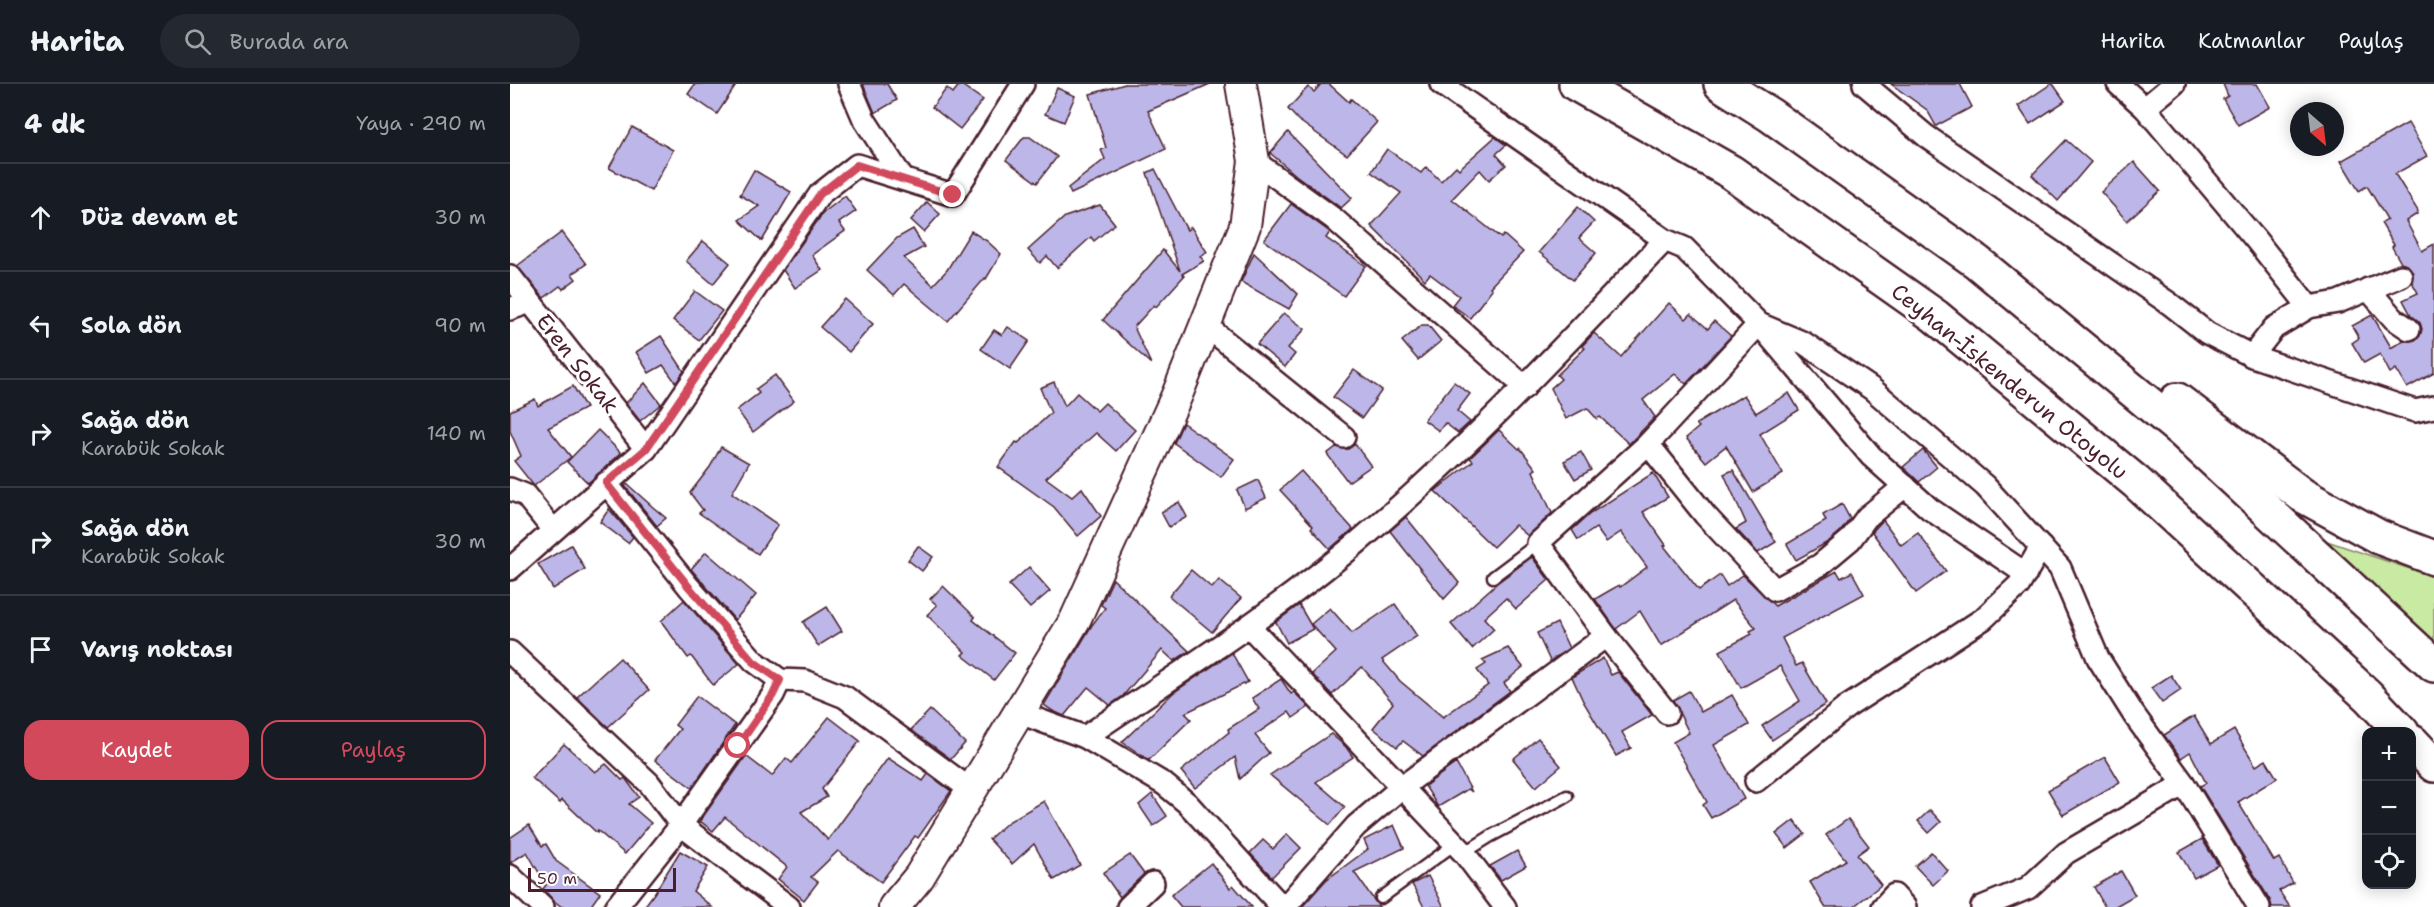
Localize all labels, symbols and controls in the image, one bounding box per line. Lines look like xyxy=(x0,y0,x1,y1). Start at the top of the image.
search box xyxy=(160,14,580,68)
text: Harita xyxy=(30,22,124,60)
icon: search xyxy=(181,25,214,58)
text: Burada ara xyxy=(229,27,348,56)
text: Harita xyxy=(2100,27,2165,55)
text: Katmanlar xyxy=(2198,27,2305,55)
text: Paylaş xyxy=(2338,27,2404,55)
north arrow xyxy=(2290,102,2344,156)
text: 4 dk xyxy=(24,106,86,141)
text: Yaya · 290 m xyxy=(356,110,486,136)
route end xyxy=(939,181,965,207)
icon: ahead xyxy=(24,201,57,234)
text: Düz devam et xyxy=(81,203,238,232)
text: 30 m xyxy=(434,204,486,230)
street label: Ceyhan-İskenderun Otoyolu xyxy=(1885,277,2134,486)
street label: Eren Sokak xyxy=(530,308,626,419)
icon: left xyxy=(24,309,57,342)
text: Sola dön xyxy=(81,311,182,340)
text: 90 m xyxy=(434,312,486,338)
text: Sağa dön xyxy=(81,406,189,435)
icon: right xyxy=(24,417,57,450)
text: 140 m xyxy=(427,420,486,446)
text: Karabük Sokak xyxy=(81,435,225,461)
text: Sağa dön xyxy=(81,514,189,543)
icon: right xyxy=(24,525,57,558)
text: 30 m xyxy=(434,528,486,554)
text: Karabük Sokak xyxy=(81,543,225,569)
icon: arrive xyxy=(24,633,57,666)
text: Varış noktası xyxy=(81,635,233,664)
button: Kaydet xyxy=(24,720,249,780)
button: Paylaş xyxy=(261,720,486,780)
map controls xyxy=(2362,727,2416,889)
button: + xyxy=(2362,727,2416,781)
route start xyxy=(724,732,750,758)
button: − xyxy=(2362,781,2416,835)
button: locate xyxy=(2362,835,2416,889)
scale bar xyxy=(528,865,676,892)
text: 50 m xyxy=(537,868,577,889)

